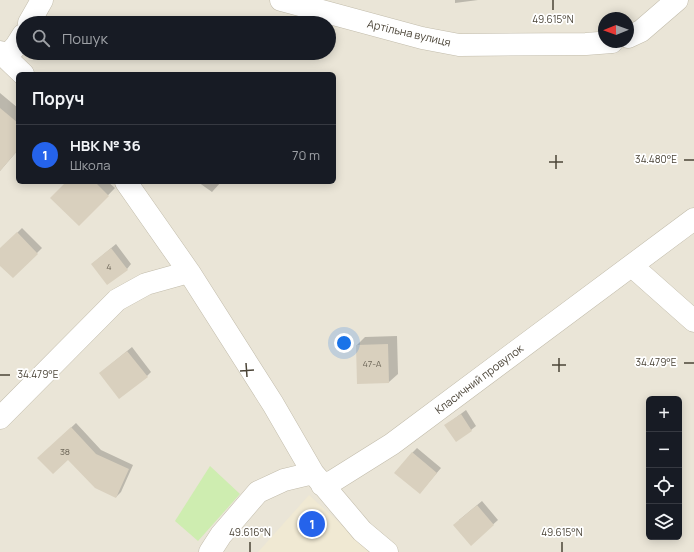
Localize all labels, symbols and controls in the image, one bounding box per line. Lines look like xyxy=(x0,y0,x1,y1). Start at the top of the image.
text: 49.615°N xyxy=(532,12,574,26)
north arrow xyxy=(598,12,634,48)
search box xyxy=(16,16,336,60)
street label: Артільна вулиця xyxy=(366,16,452,49)
icon: search xyxy=(30,27,52,49)
text: Пошук xyxy=(62,28,108,49)
text: Поруч xyxy=(32,87,84,110)
text: НВК № 36 xyxy=(70,135,141,156)
text: 1 xyxy=(42,146,48,164)
text: 70 m xyxy=(292,146,320,164)
text: 34.480°E xyxy=(635,152,677,166)
text: Школа xyxy=(70,156,111,174)
house number: 4 xyxy=(106,260,112,273)
your location xyxy=(334,333,354,353)
street label: Класичний провулок xyxy=(431,340,526,417)
text: 34.479°E xyxy=(635,355,677,369)
house number: 47-А xyxy=(362,357,382,370)
text: 34.479°E xyxy=(17,367,59,381)
map controls xyxy=(646,396,682,540)
button: + xyxy=(646,396,682,432)
button: − xyxy=(646,432,682,468)
house number: 38 xyxy=(60,445,70,458)
button: locate xyxy=(646,468,682,504)
button: layers xyxy=(646,504,682,540)
pin: 1 xyxy=(299,509,325,539)
text: 49.616°N xyxy=(229,525,271,539)
text: 49.615°N xyxy=(541,525,583,539)

